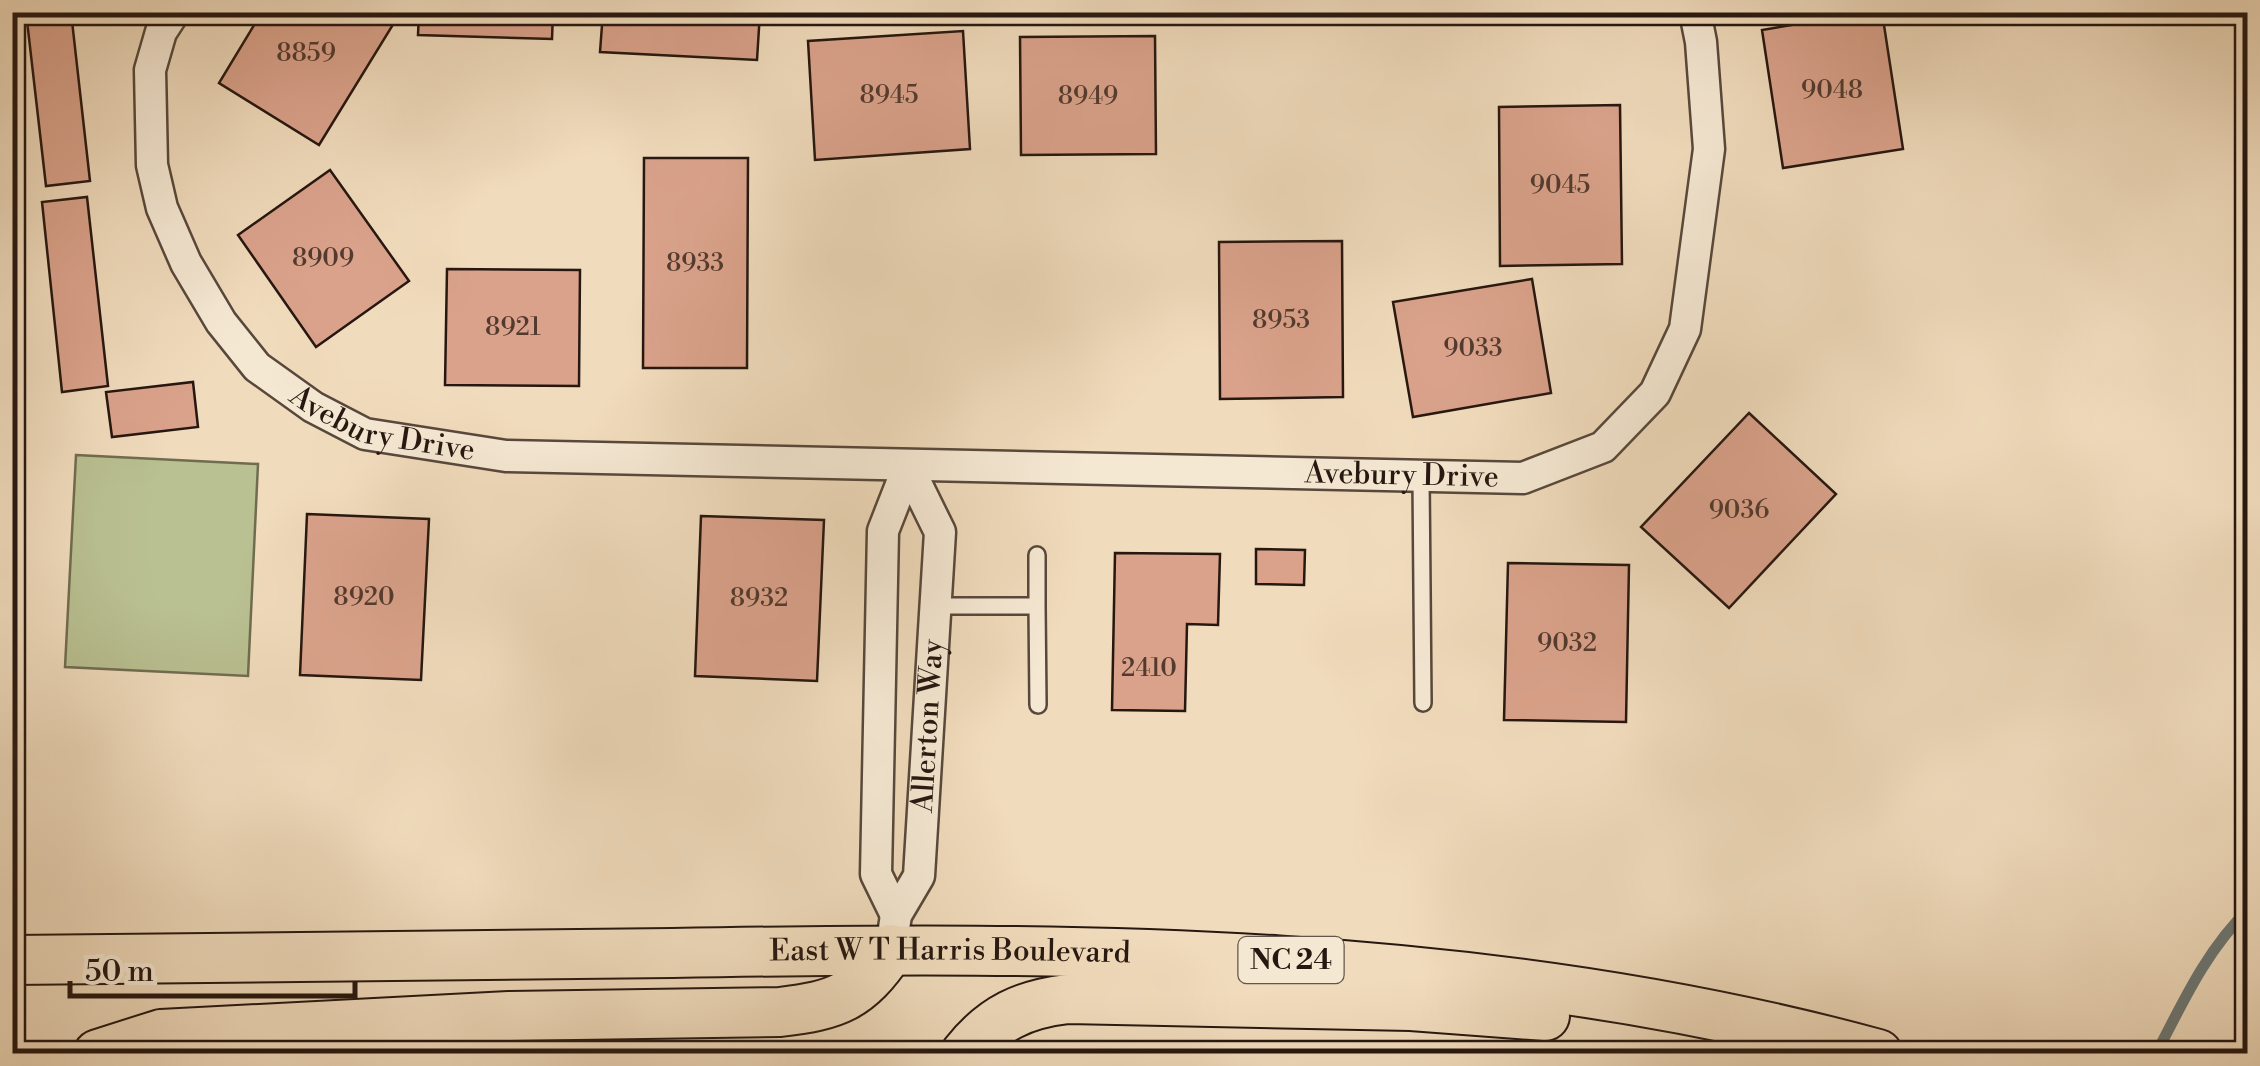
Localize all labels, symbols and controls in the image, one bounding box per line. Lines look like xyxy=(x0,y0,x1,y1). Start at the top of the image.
house number: 8859 xyxy=(276,38,336,69)
house number: 9048 xyxy=(1801,75,1863,106)
house number: 8945 xyxy=(859,80,919,111)
house number: 8949 xyxy=(1058,81,1118,112)
house number: 9045 xyxy=(1530,170,1590,201)
house number: 8909 xyxy=(292,243,354,274)
house number: 8933 xyxy=(666,248,724,279)
house number: 8953 xyxy=(1252,305,1310,336)
house number: 8921 xyxy=(485,312,541,343)
house number: 9033 xyxy=(1443,333,1503,364)
street label: Avebury Drive xyxy=(281,377,477,470)
street label: Avebury Drive xyxy=(1303,454,1499,496)
house number: 9036 xyxy=(1709,495,1769,526)
house number: 8920 xyxy=(333,582,395,613)
house number: 8932 xyxy=(730,583,788,614)
house number: 9032 xyxy=(1537,628,1597,659)
street label: Allerton Way xyxy=(904,638,952,815)
house number: 2410 xyxy=(1121,653,1177,684)
street label: East W T Harris Boulevard xyxy=(769,931,1131,972)
scale bar xyxy=(70,936,355,998)
road number: NC 24 xyxy=(1238,937,1344,983)
text: 50 m xyxy=(85,953,154,991)

